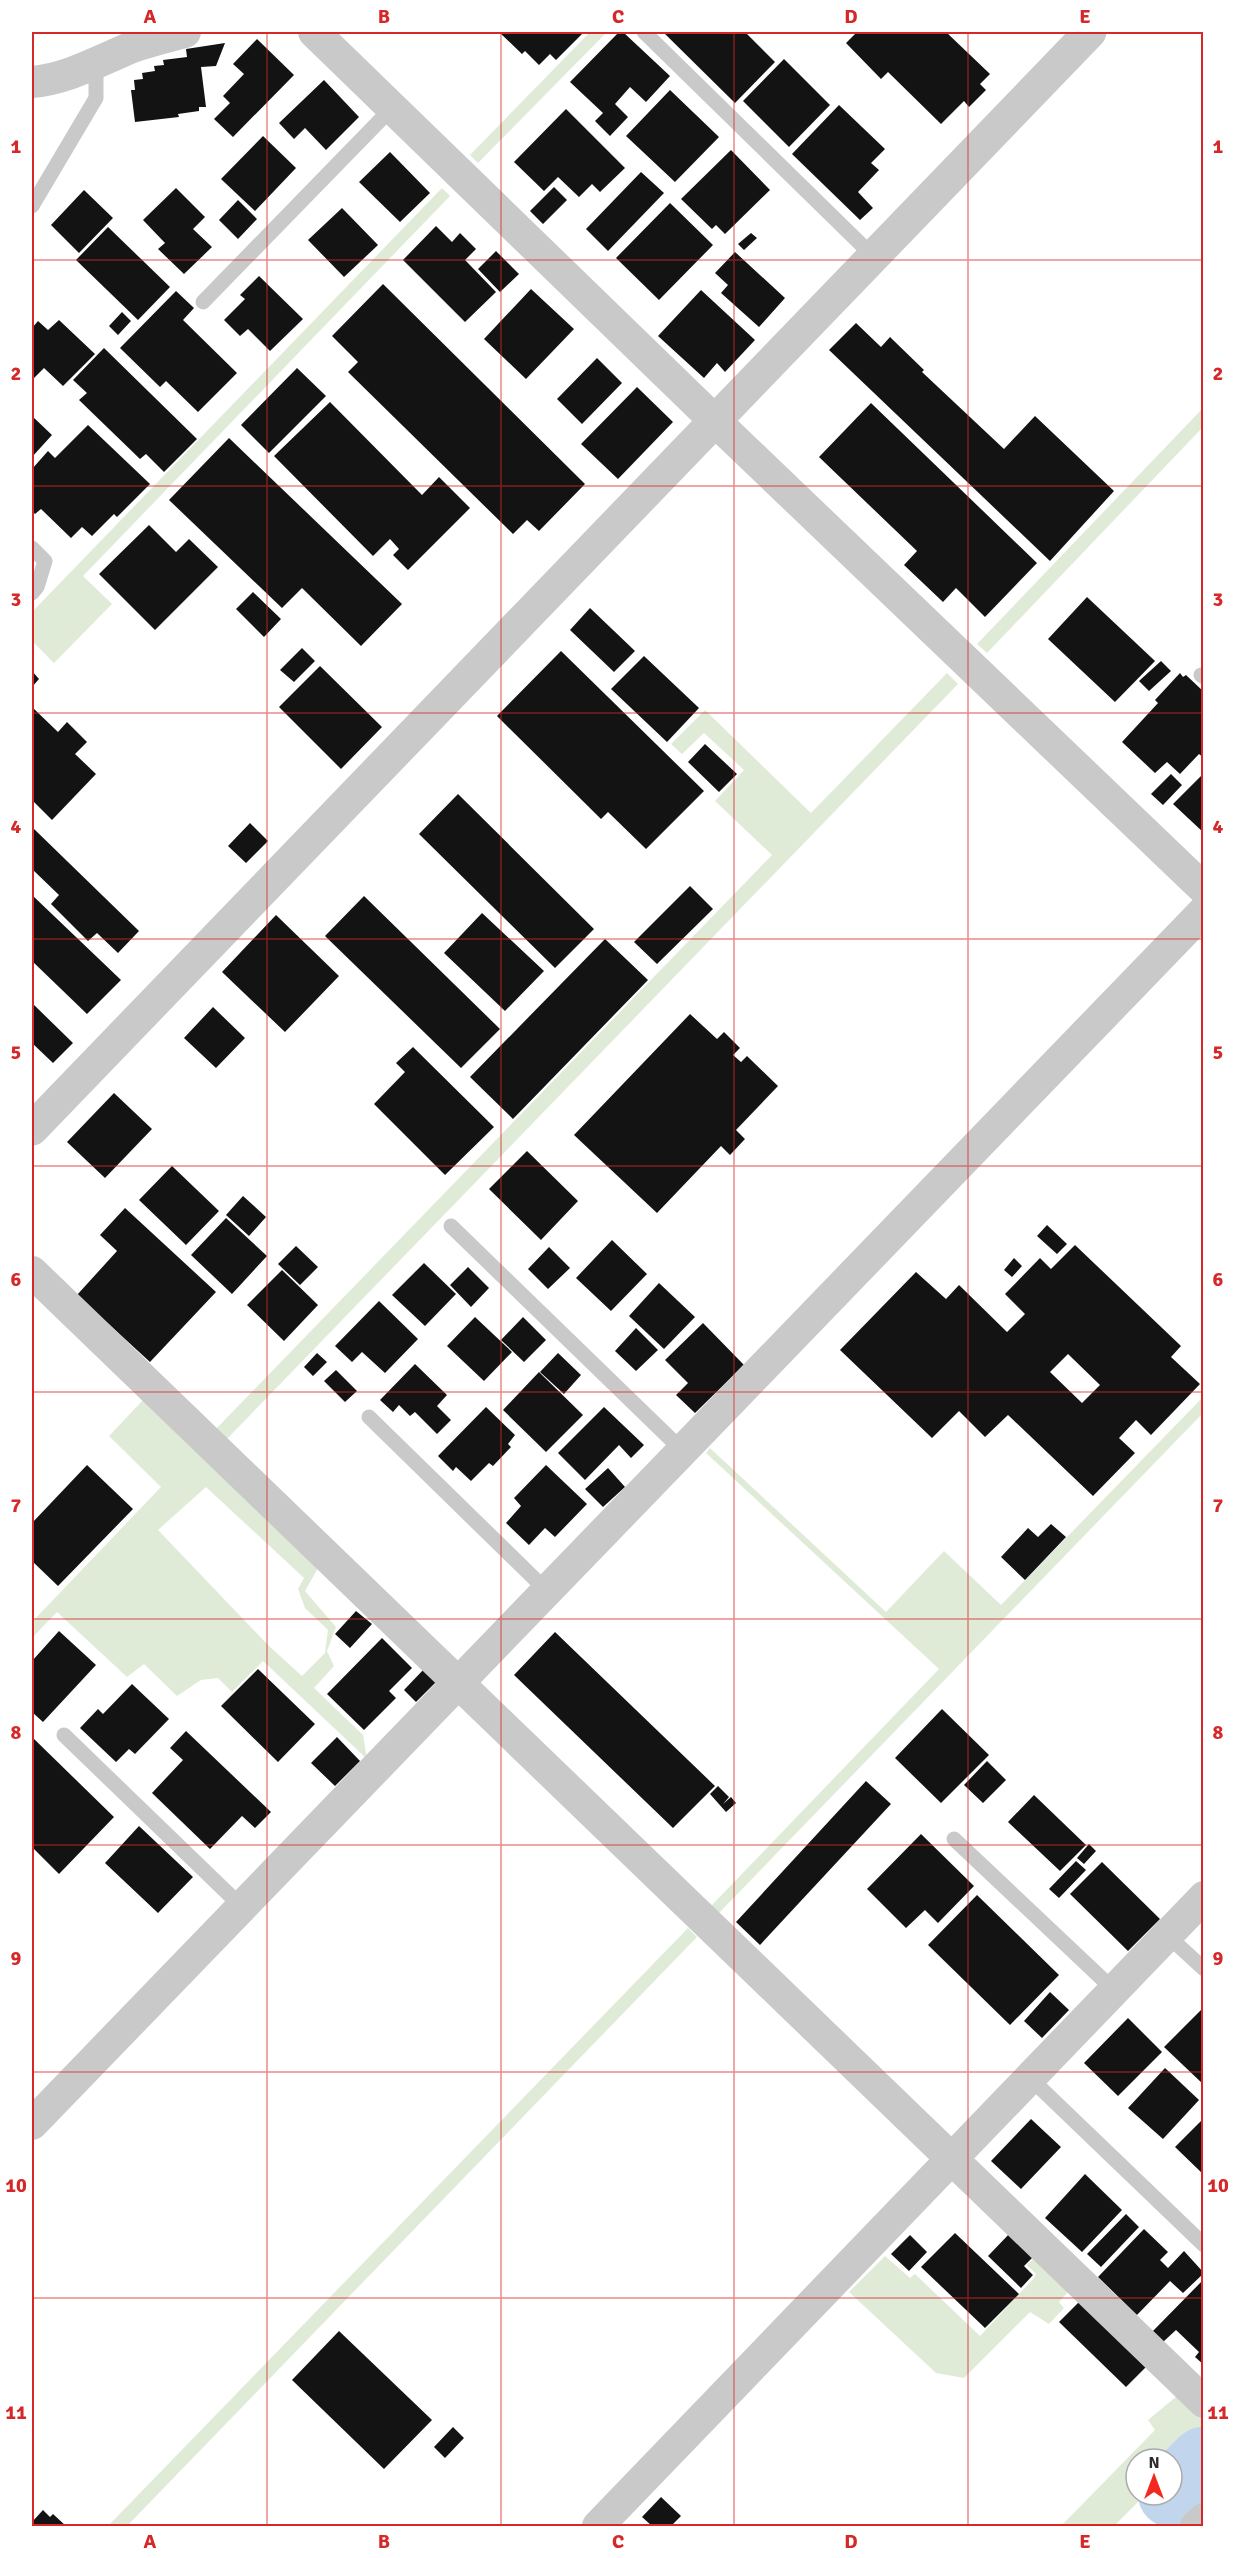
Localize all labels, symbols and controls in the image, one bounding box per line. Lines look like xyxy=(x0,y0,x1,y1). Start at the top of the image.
text: A xyxy=(144,4,157,29)
text: B xyxy=(378,4,390,29)
text: C xyxy=(612,4,624,29)
text: D xyxy=(844,4,858,29)
text: E xyxy=(1079,4,1091,29)
text: 1 xyxy=(11,134,22,159)
text: 1 xyxy=(1213,134,1224,159)
text: 2 xyxy=(11,361,21,386)
text: 2 xyxy=(1213,361,1223,386)
text: 3 xyxy=(11,587,21,612)
text: 3 xyxy=(1213,587,1223,612)
text: 4 xyxy=(11,814,22,839)
text: 4 xyxy=(1213,814,1224,839)
text: 5 xyxy=(11,1040,21,1065)
text: 5 xyxy=(1213,1040,1223,1065)
text: 6 xyxy=(11,1267,22,1292)
text: 6 xyxy=(1213,1267,1224,1292)
text: 7 xyxy=(11,1493,22,1518)
text: 7 xyxy=(1213,1493,1224,1518)
text: 8 xyxy=(11,1720,22,1745)
text: 8 xyxy=(1213,1720,1224,1745)
text: 9 xyxy=(11,1946,22,1971)
text: 9 xyxy=(1213,1946,1224,1971)
text: 10 xyxy=(5,2173,27,2198)
text: 10 xyxy=(1207,2173,1229,2198)
text: 11 xyxy=(5,2400,27,2425)
text: 11 xyxy=(1207,2400,1229,2425)
north arrow xyxy=(1124,2447,1184,2507)
text: N xyxy=(1148,2453,1160,2473)
text: A xyxy=(144,2529,157,2554)
text: B xyxy=(378,2529,390,2554)
text: C xyxy=(612,2529,624,2554)
text: D xyxy=(844,2529,858,2554)
text: E xyxy=(1079,2529,1091,2554)

